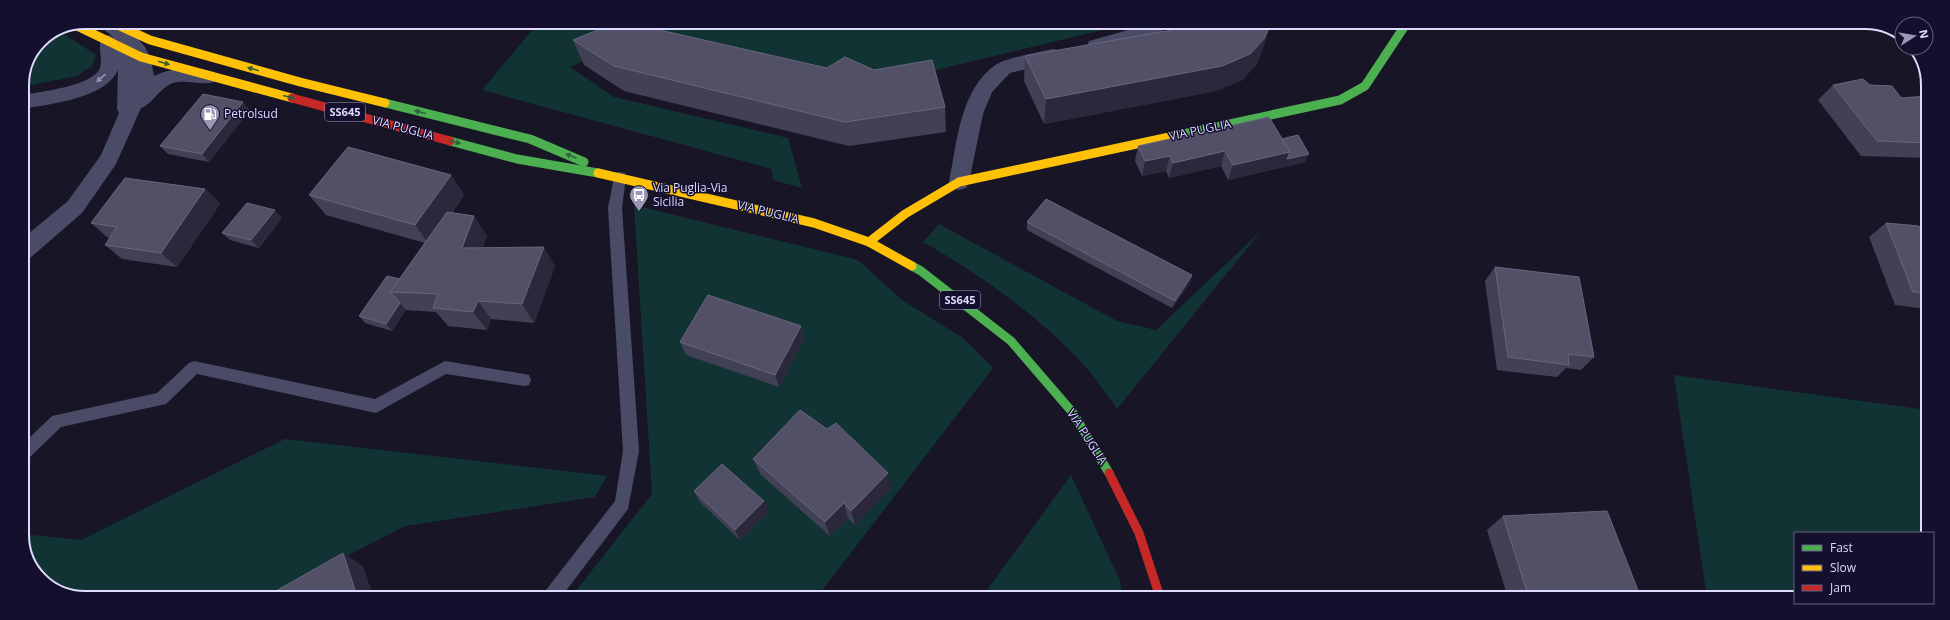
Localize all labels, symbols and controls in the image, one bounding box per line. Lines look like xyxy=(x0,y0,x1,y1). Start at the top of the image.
north arrow xyxy=(1894,16,1934,56)
text: N xyxy=(1916,28,1933,40)
one-way arrow xyxy=(158,60,170,66)
one-way arrow xyxy=(247,66,259,72)
one-way arrow xyxy=(96,73,106,83)
one-way arrow xyxy=(283,95,295,101)
fuel station icon: Petrolsud xyxy=(199,103,221,131)
road number: SS645 xyxy=(325,103,365,121)
place label: Petrolsud xyxy=(224,105,278,122)
one-way arrow xyxy=(414,109,426,115)
street label: VIA PUGLIA xyxy=(370,111,436,144)
street label: VIA PUGLIA xyxy=(1167,115,1233,144)
one-way arrow xyxy=(449,139,461,145)
one-way arrow xyxy=(565,153,577,159)
place label: Via Puglia-Via Sicilia xyxy=(653,179,728,210)
bus stop icon: Via Puglia-Via Sicilia xyxy=(628,184,650,212)
street label: VIA PUGLIA xyxy=(735,196,801,227)
road number: SS645 xyxy=(940,291,980,309)
street label: VIA PUGLIA xyxy=(1063,406,1112,468)
legend xyxy=(1794,532,1934,604)
text: Fast xyxy=(1830,539,1853,556)
text: Slow xyxy=(1830,559,1857,576)
text: Jam xyxy=(1829,579,1851,596)

